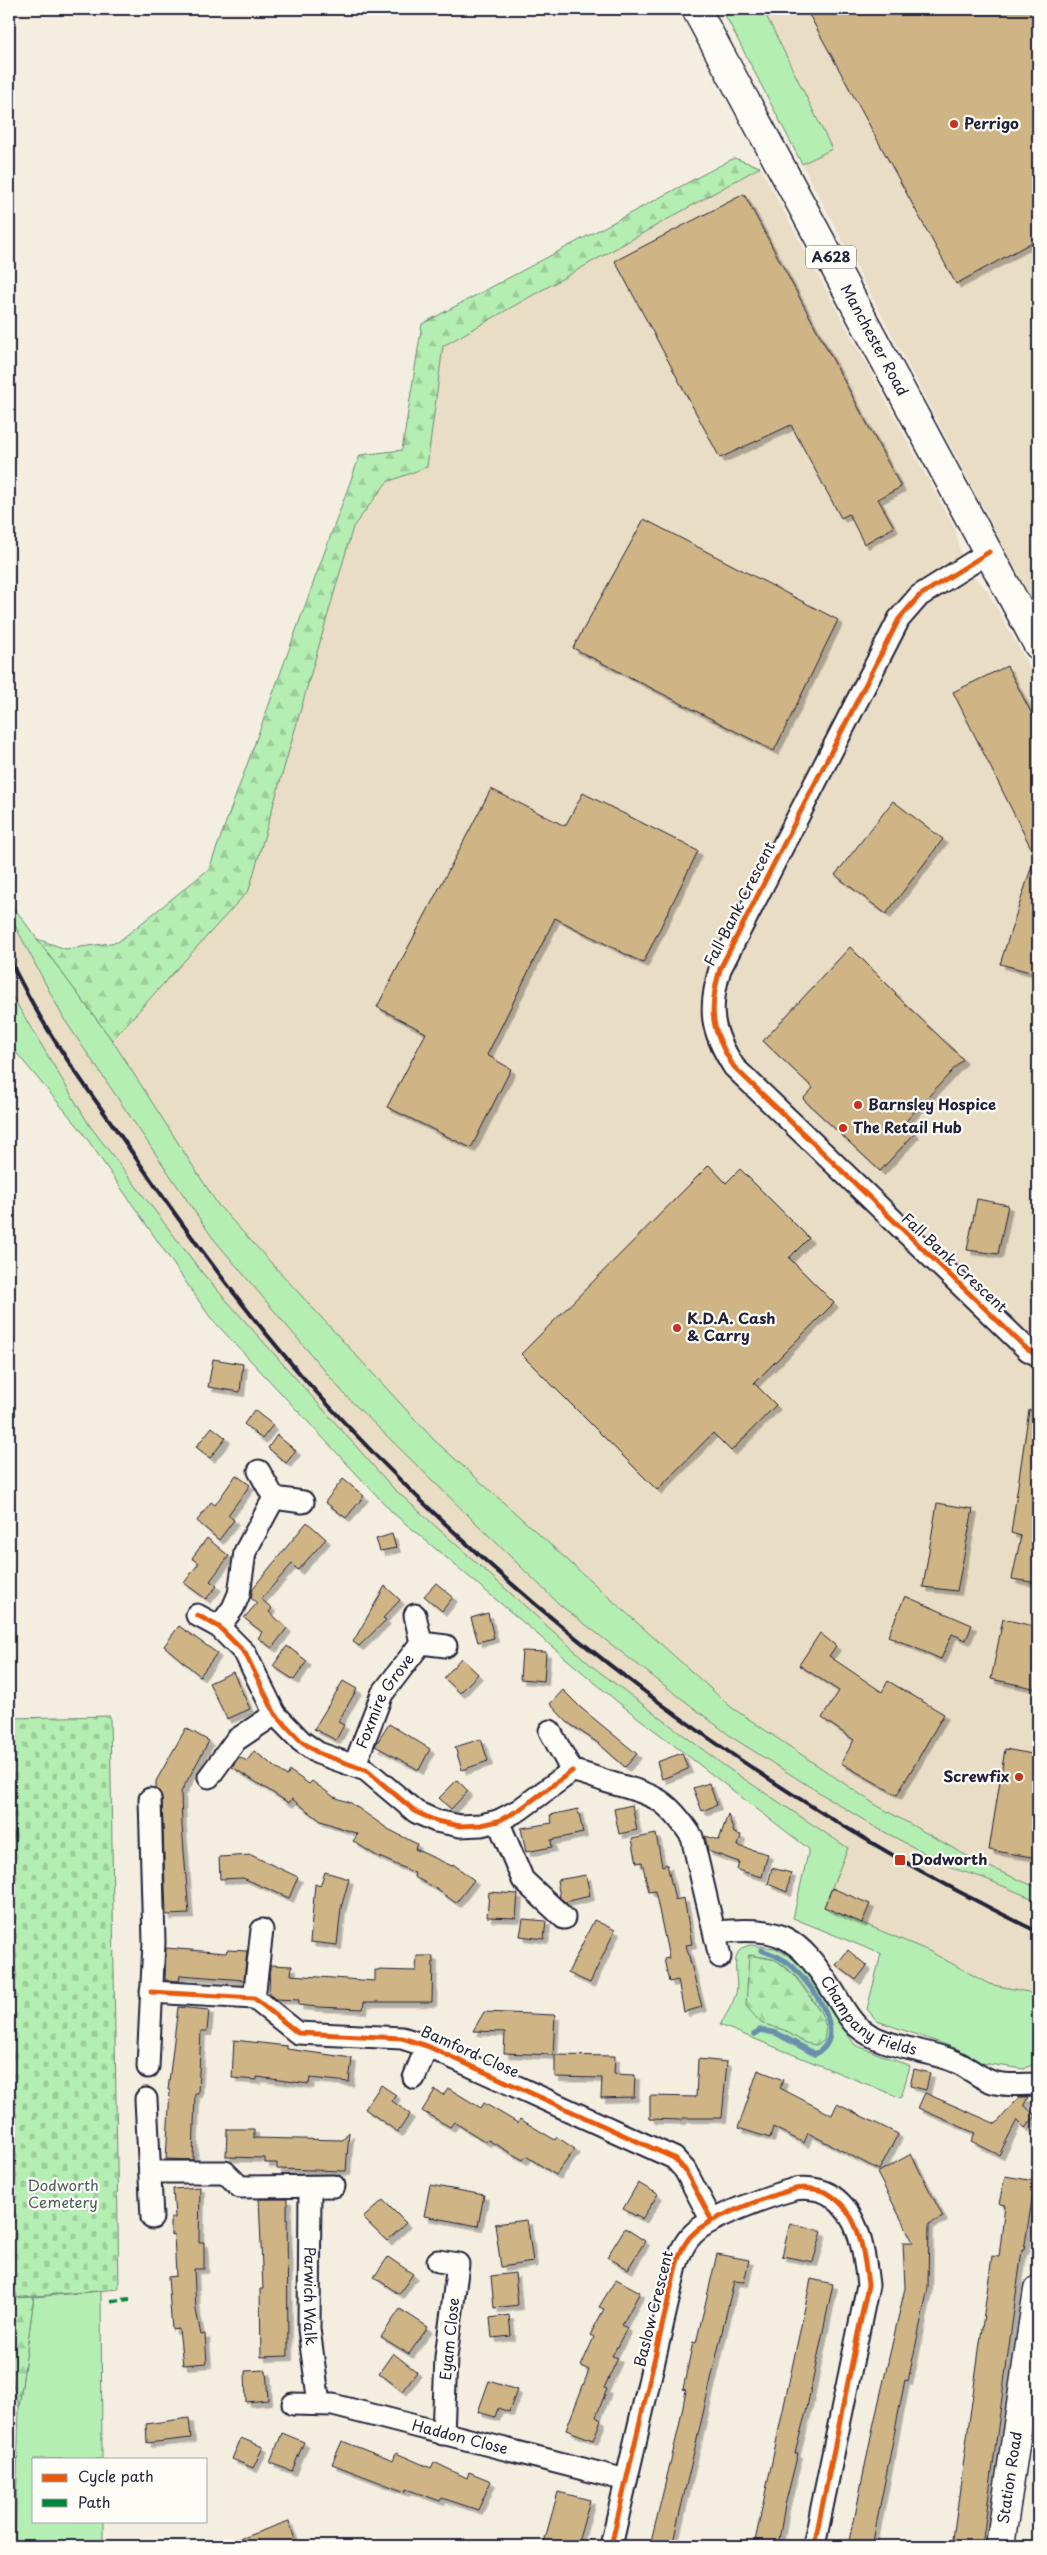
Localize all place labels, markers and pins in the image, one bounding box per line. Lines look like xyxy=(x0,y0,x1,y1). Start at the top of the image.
place label: Perrigo xyxy=(964,111,1019,134)
marker: Perrigo xyxy=(948,118,960,130)
place label: Barnsley Hospice xyxy=(868,1092,996,1115)
marker: Barnsley Hospice xyxy=(852,1099,864,1111)
place label: The Retail Hub xyxy=(853,1115,962,1138)
marker: The Retail Hub xyxy=(837,1122,849,1134)
place label: K.D.A. Cash & Carry xyxy=(687,1306,776,1346)
marker: K.D.A. Cash & Carry xyxy=(671,1322,683,1334)
place label: Screwfix xyxy=(943,1764,1009,1787)
marker: Screwfix xyxy=(1013,1771,1025,1783)
place label: Dodworth xyxy=(911,1847,988,1870)
marker: Dodworth xyxy=(893,1853,907,1867)

